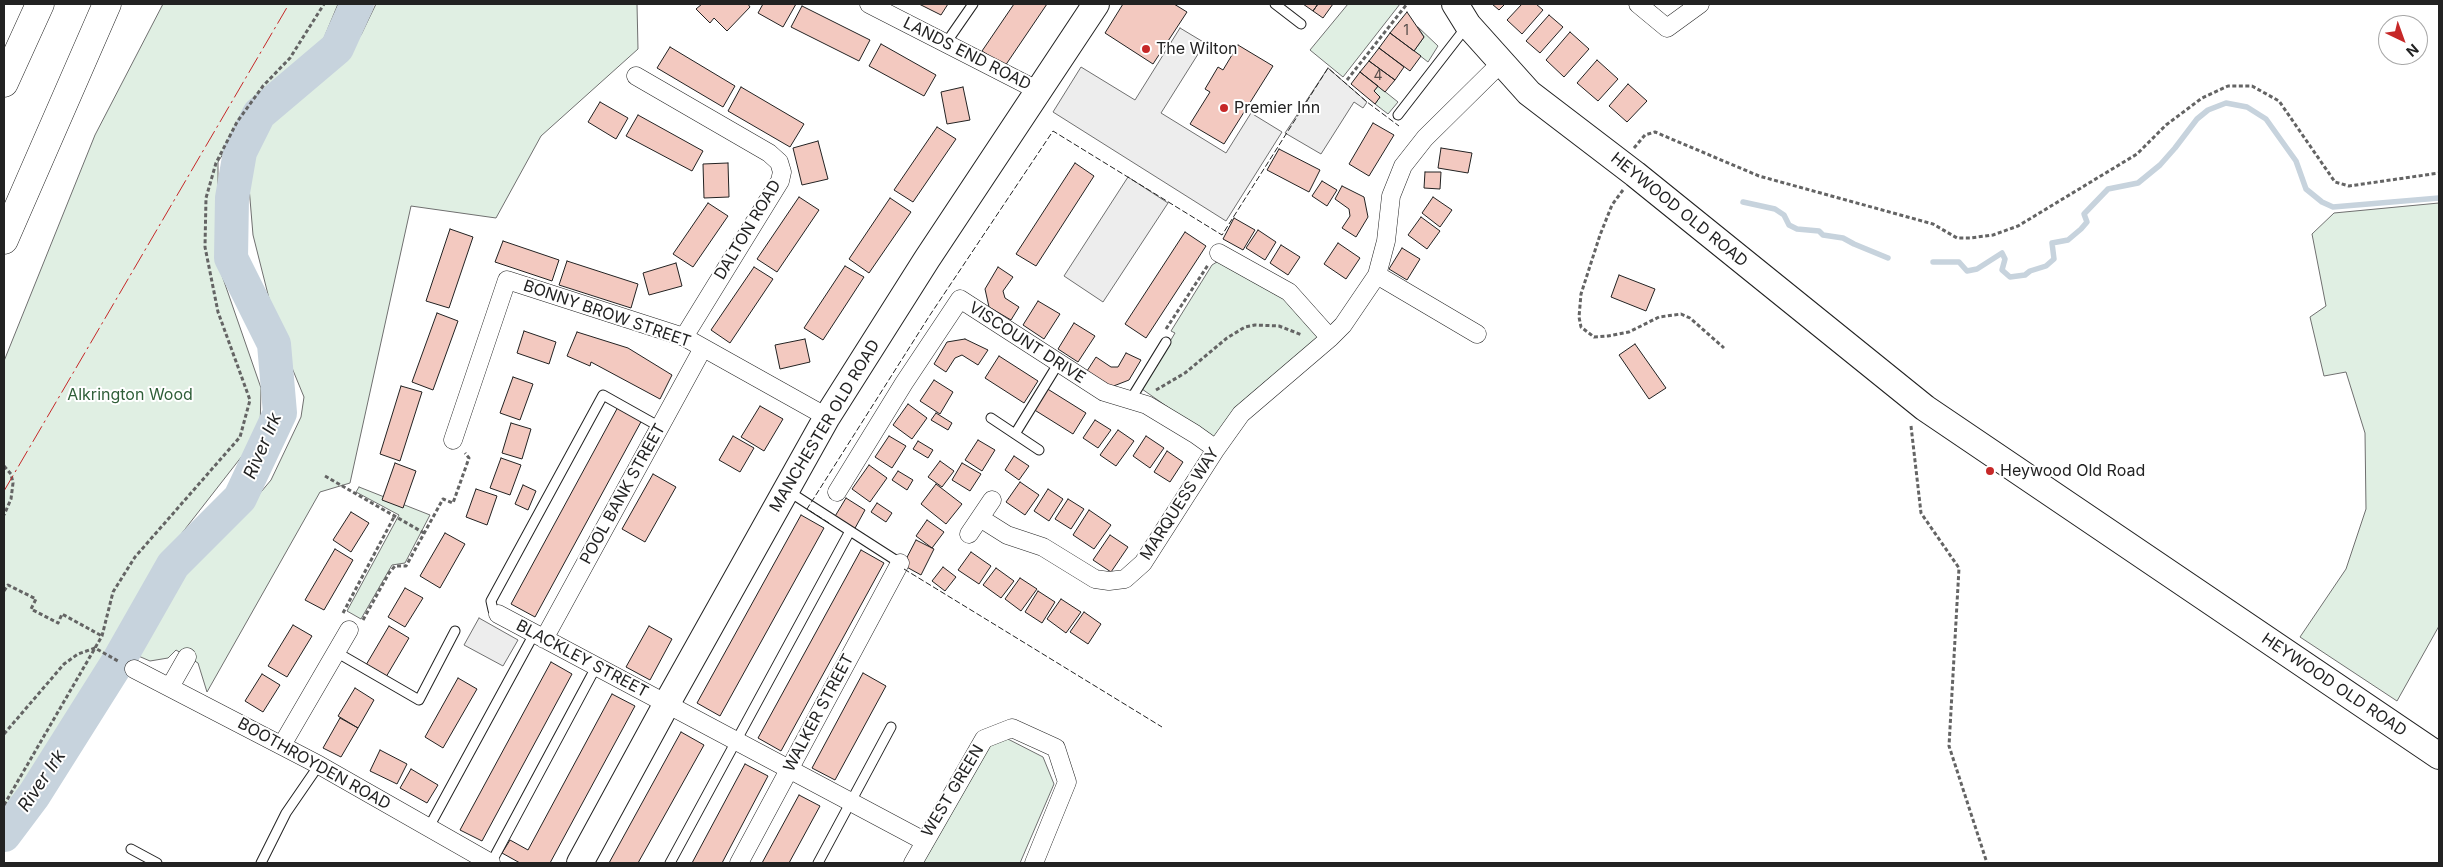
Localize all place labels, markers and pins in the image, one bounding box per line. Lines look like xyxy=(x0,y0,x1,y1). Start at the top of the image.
place label: The Wilton xyxy=(1156,39,1237,59)
marker: The Wilton xyxy=(1140,43,1152,55)
place label: Premier Inn xyxy=(1234,98,1320,118)
marker: Premier Inn xyxy=(1218,102,1230,114)
place label: Heywood Old Road xyxy=(2000,461,2145,481)
marker: Heywood Old Road xyxy=(1984,465,1996,477)

